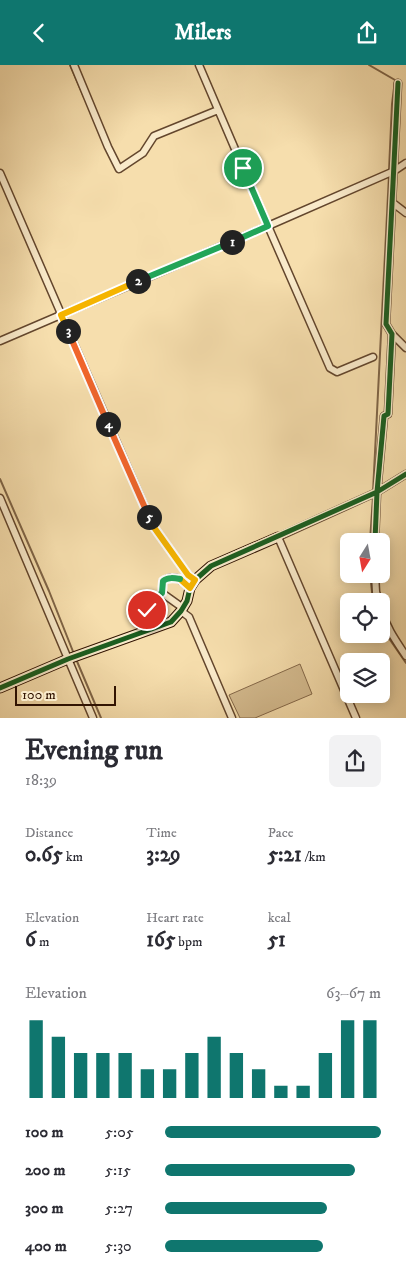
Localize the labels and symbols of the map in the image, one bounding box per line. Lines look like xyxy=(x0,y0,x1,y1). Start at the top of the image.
pin xyxy=(222,147,264,189)
pin: 1 xyxy=(220,229,244,255)
pin: 2 xyxy=(126,269,150,293)
pin: 3 xyxy=(56,319,80,343)
pin: 4 xyxy=(96,411,120,437)
pin: 5 xyxy=(136,505,162,529)
north arrow xyxy=(340,533,390,583)
pin xyxy=(126,589,168,631)
scale bar xyxy=(15,683,116,706)

